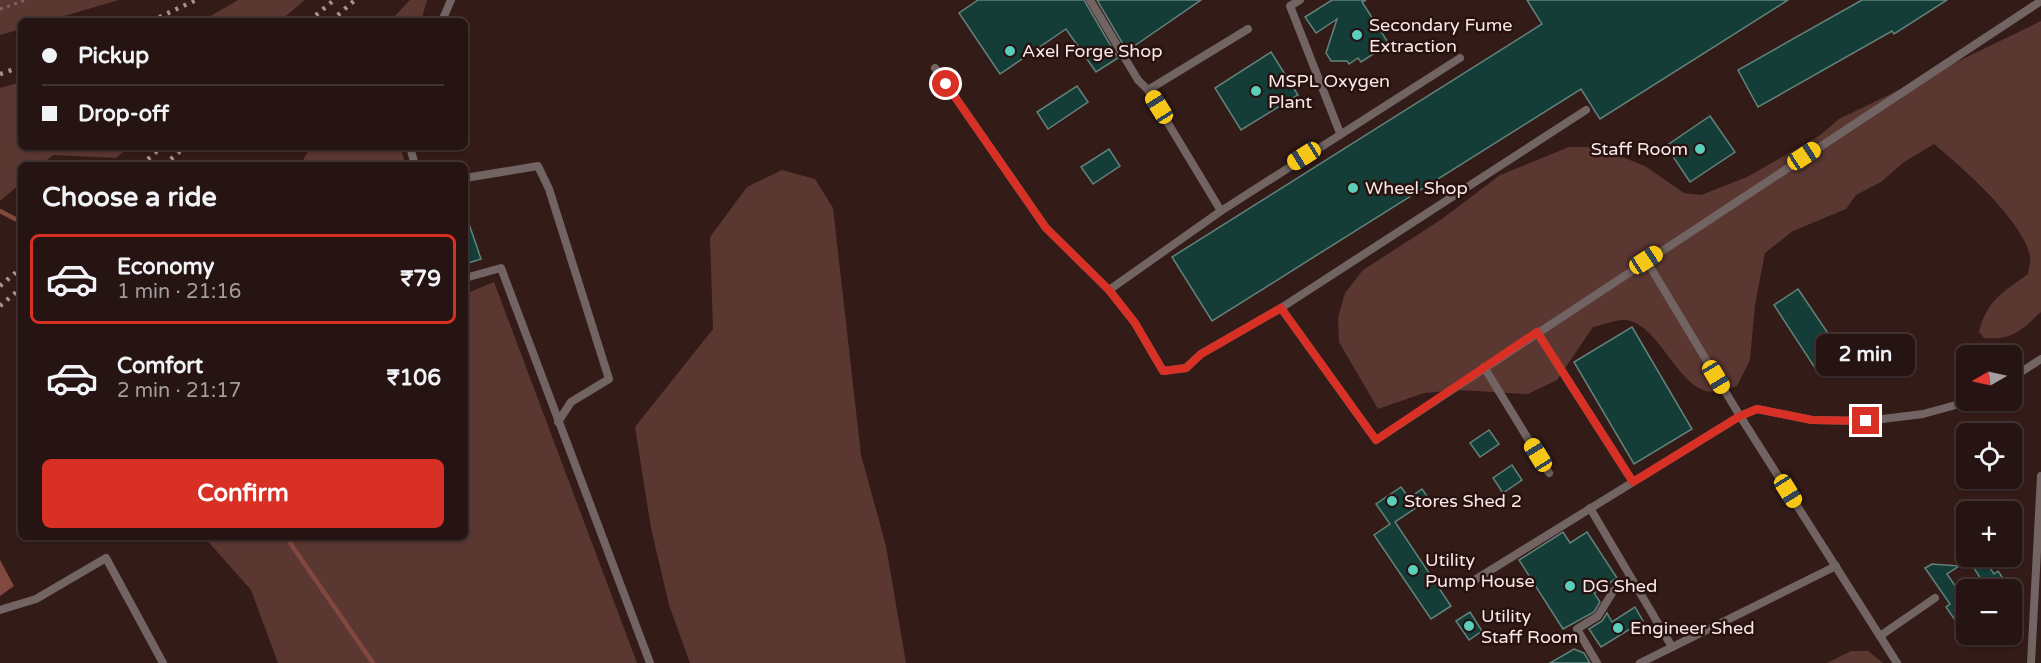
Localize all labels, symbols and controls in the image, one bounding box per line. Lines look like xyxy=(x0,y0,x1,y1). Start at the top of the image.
place label: Secondary Fume Extraction xyxy=(1369,14,1512,57)
marker: Secondary Fume Extraction xyxy=(1350,28,1364,42)
place label: Axel Forge Shop xyxy=(1022,40,1163,62)
text: Pickup xyxy=(78,43,149,69)
marker: Axel Forge Shop xyxy=(1003,44,1017,58)
route start xyxy=(932,70,959,97)
place label: MSPL Oxygen Plant xyxy=(1268,70,1390,113)
marker: MSPL Oxygen Plant xyxy=(1249,84,1263,98)
car xyxy=(1142,87,1176,127)
text: Drop-off xyxy=(78,101,169,127)
place label: Staff Room xyxy=(1591,138,1688,160)
car xyxy=(1284,139,1324,173)
car xyxy=(1784,139,1824,173)
marker: Staff Room xyxy=(1693,142,1707,156)
place label: Wheel Shop xyxy=(1365,177,1468,199)
text: Choose a ride xyxy=(42,181,217,214)
marker: Wheel Shop xyxy=(1346,181,1360,195)
car xyxy=(1626,243,1666,277)
icon: car xyxy=(45,252,99,306)
text: Economy xyxy=(117,254,214,280)
text: ₹79 xyxy=(400,266,441,292)
text: 1 min · 21:16 xyxy=(117,280,241,304)
callout: 2 min xyxy=(1816,334,1916,376)
text: 2 min xyxy=(1839,343,1892,367)
north arrow xyxy=(1956,345,2022,411)
map controls xyxy=(1956,345,2022,645)
icon: car xyxy=(45,351,99,405)
text: Comfort xyxy=(117,353,203,379)
car xyxy=(1699,357,1733,397)
text: ₹106 xyxy=(387,365,441,391)
text: 2 min · 21:17 xyxy=(117,379,241,403)
route end xyxy=(1852,407,1879,434)
button: locate xyxy=(1956,423,2022,489)
car xyxy=(1521,435,1555,475)
button: Confirm xyxy=(42,459,444,528)
car xyxy=(1771,471,1805,511)
place label: Stores Shed 2 xyxy=(1404,490,1522,512)
marker: Stores Shed 2 xyxy=(1385,494,1399,508)
button: + xyxy=(1956,501,2022,567)
place label: Utility Pump House xyxy=(1425,549,1535,592)
marker: Utility Pump House xyxy=(1406,563,1420,577)
place label: DG Shed xyxy=(1582,575,1657,597)
marker: DG Shed xyxy=(1563,579,1577,593)
button: − xyxy=(1956,579,2022,645)
place label: Utility Staff Room xyxy=(1481,605,1578,648)
place label: Engineer Shed xyxy=(1630,617,1755,639)
marker: Utility Staff Room xyxy=(1462,619,1476,633)
marker: Engineer Shed xyxy=(1611,621,1625,635)

